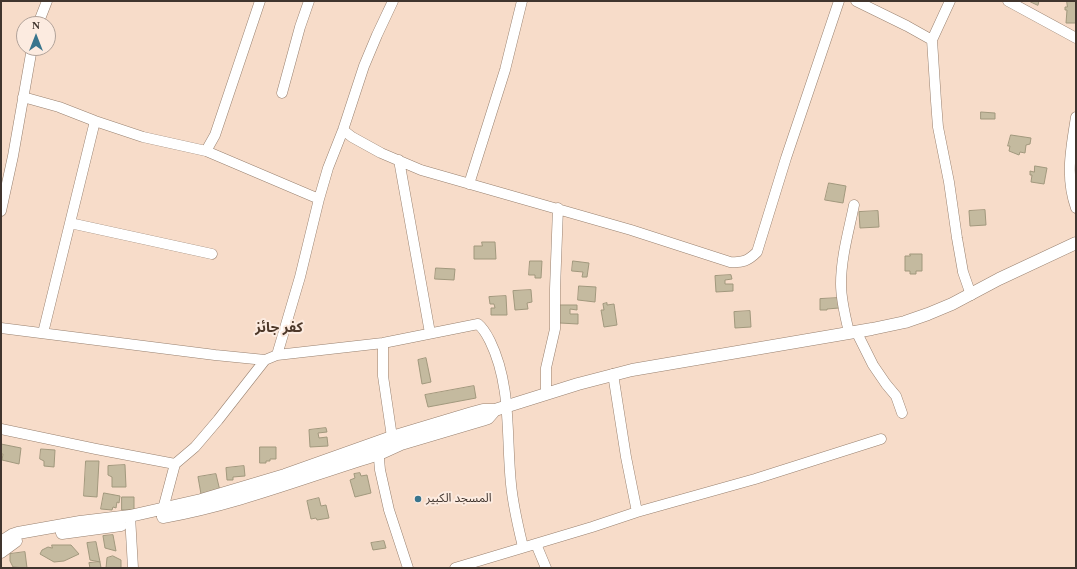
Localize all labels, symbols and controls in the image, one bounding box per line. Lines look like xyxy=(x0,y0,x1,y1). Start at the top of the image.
north arrow xyxy=(16,16,56,56)
text: N xyxy=(32,19,40,31)
district label: كفر جائز xyxy=(255,320,303,336)
place label: المسجد الكبير xyxy=(426,492,492,506)
marker: المسجد الكبير xyxy=(413,494,423,504)

